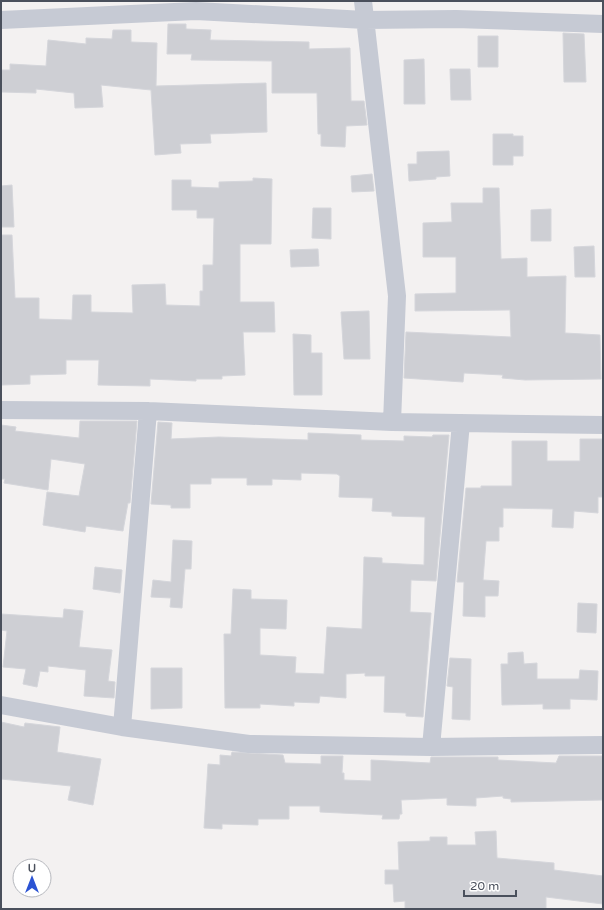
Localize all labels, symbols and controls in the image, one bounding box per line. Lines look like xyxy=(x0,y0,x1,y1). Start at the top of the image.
north arrow xyxy=(12,858,52,898)
text: U xyxy=(28,862,36,875)
scale bar xyxy=(464,872,516,898)
text: 20 m xyxy=(470,879,499,893)

